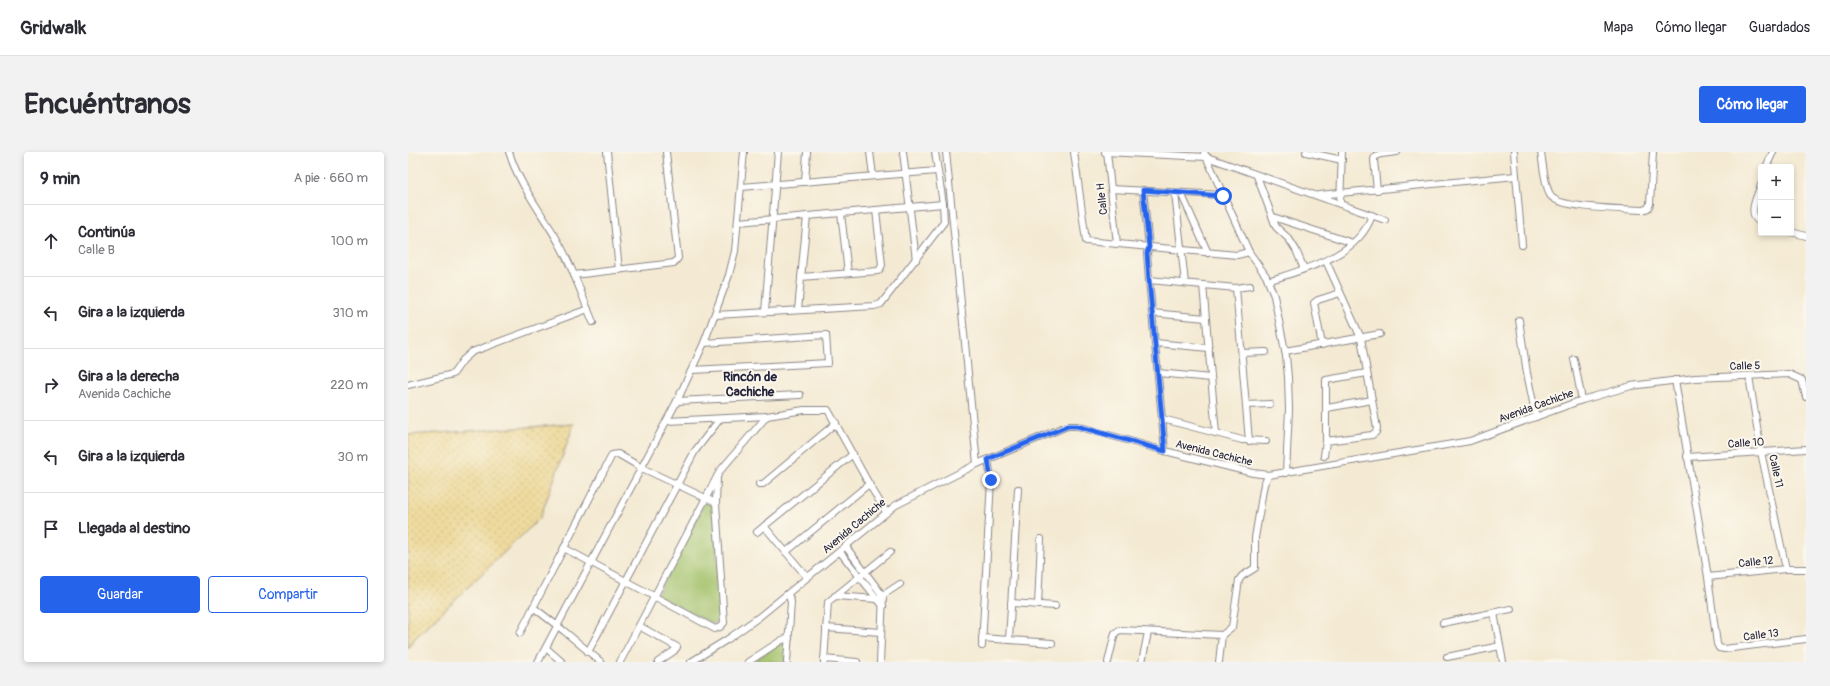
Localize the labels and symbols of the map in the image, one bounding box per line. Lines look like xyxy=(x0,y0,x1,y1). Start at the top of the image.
street label: Calle H xyxy=(1094,182,1110,216)
route start xyxy=(1214,187,1232,205)
street label: Calle 5 xyxy=(1729,359,1761,373)
district label: Rincón de Cachiche xyxy=(723,369,778,400)
street label: Avenida Cachiche xyxy=(1497,386,1576,426)
street label: Calle 10 xyxy=(1727,435,1765,451)
street label: Avenida Cachiche xyxy=(1174,437,1254,469)
street label: Calle 11 xyxy=(1766,453,1786,489)
route end xyxy=(982,471,1000,489)
street label: Avenida Cachiche xyxy=(820,495,889,556)
street label: Calle 12 xyxy=(1738,554,1774,570)
street label: Calle 13 xyxy=(1743,626,1779,644)

